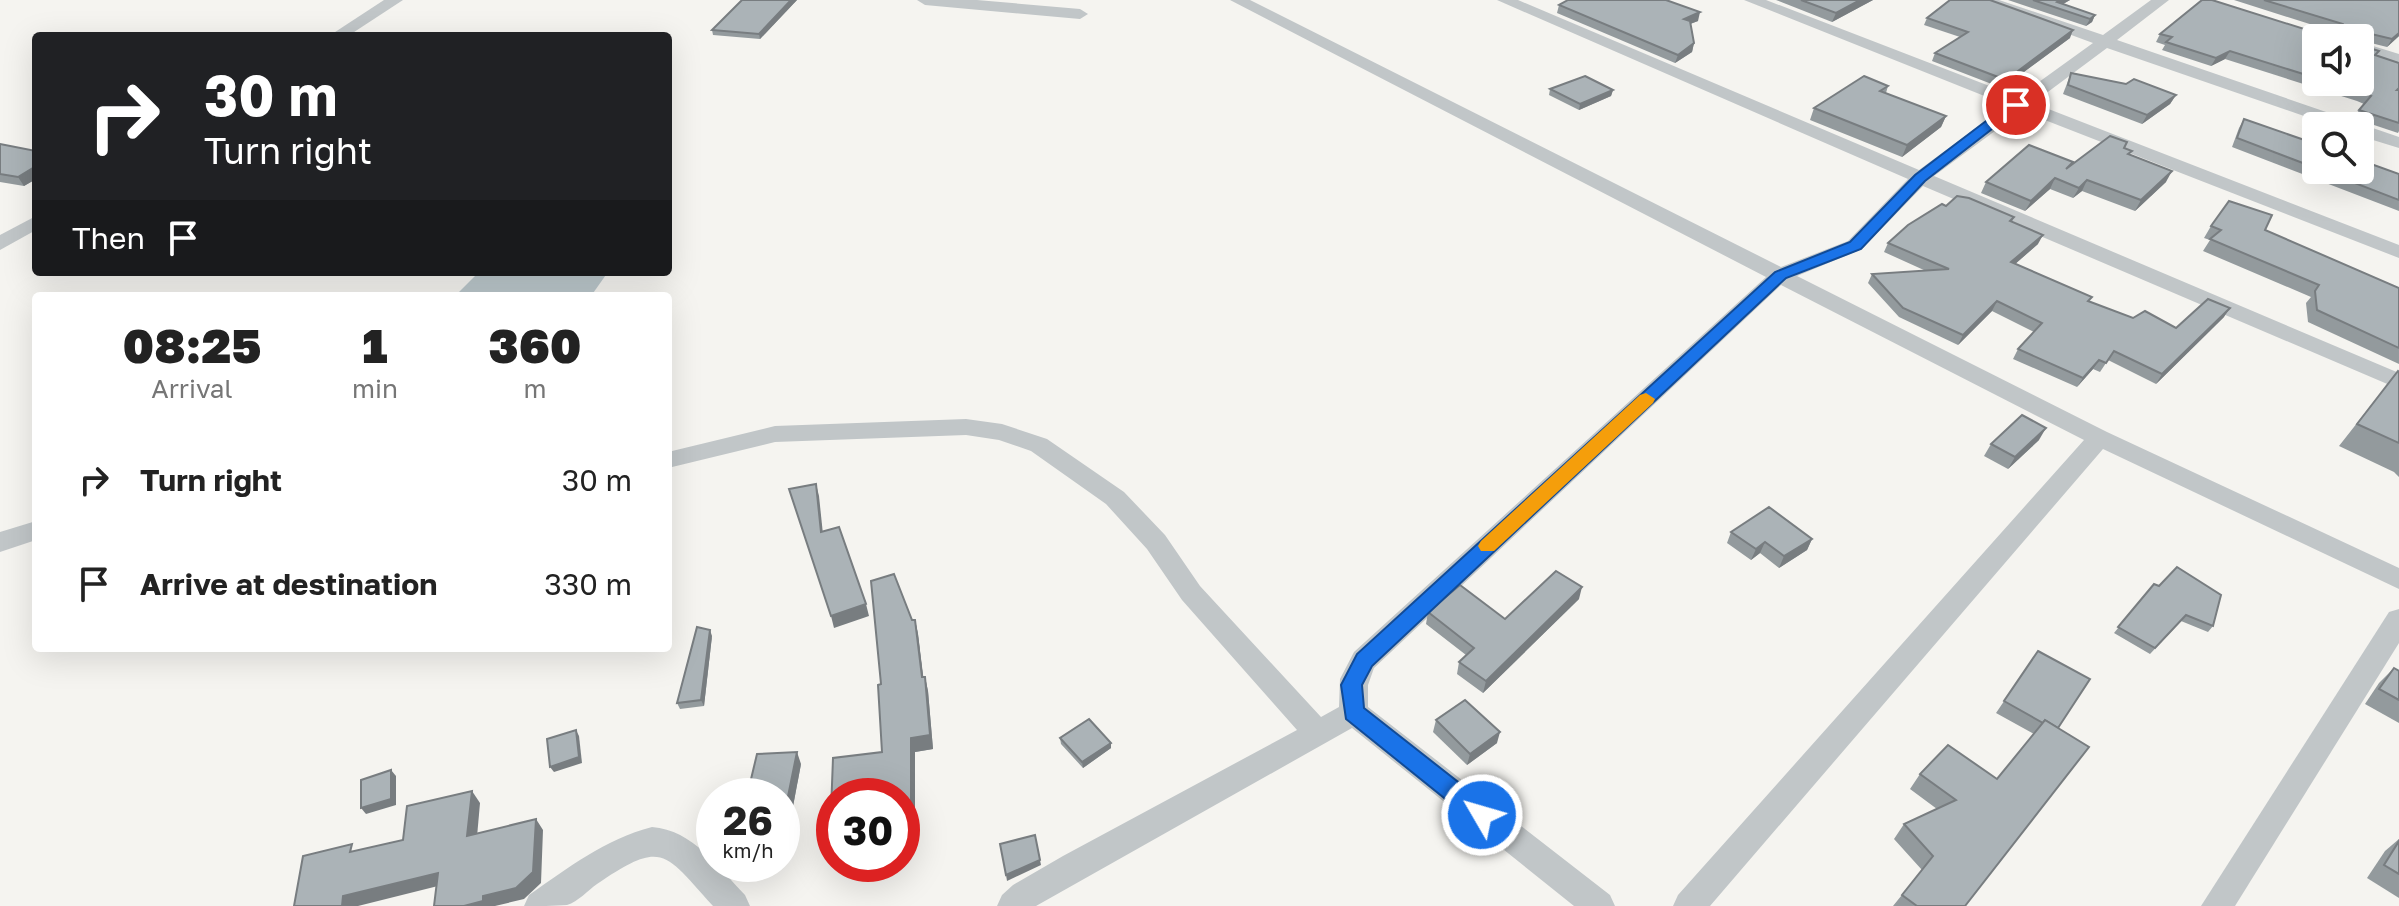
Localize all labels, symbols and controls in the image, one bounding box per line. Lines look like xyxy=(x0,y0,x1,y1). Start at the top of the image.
map controls xyxy=(2302,24,2374,184)
button: sound xyxy=(2302,24,2374,96)
text: 30 m xyxy=(204,61,338,128)
icon: right xyxy=(72,64,176,168)
pin xyxy=(1982,71,2050,139)
icon: arrive xyxy=(1994,83,2038,127)
button: search xyxy=(2302,112,2374,184)
text: Turn right xyxy=(204,129,372,172)
icon: arrive xyxy=(161,216,205,260)
text: Then xyxy=(72,220,145,256)
text: 08:25 xyxy=(122,316,261,374)
text: 1 xyxy=(362,316,388,374)
text: 360 xyxy=(488,316,582,374)
text: Arrival xyxy=(151,373,233,404)
text: min xyxy=(352,373,398,404)
text: m xyxy=(523,373,546,404)
icon: right xyxy=(72,458,116,502)
text: Turn right xyxy=(140,462,282,498)
text: 30 m xyxy=(562,462,632,498)
icon: arrive xyxy=(72,562,116,606)
text: Arrive at destination xyxy=(140,566,437,602)
text: 330 m xyxy=(544,566,632,602)
position arrow xyxy=(1440,773,1524,857)
speed limit sign: 30 xyxy=(816,778,920,882)
text: 26 xyxy=(723,796,773,844)
text: km/h xyxy=(723,838,773,862)

